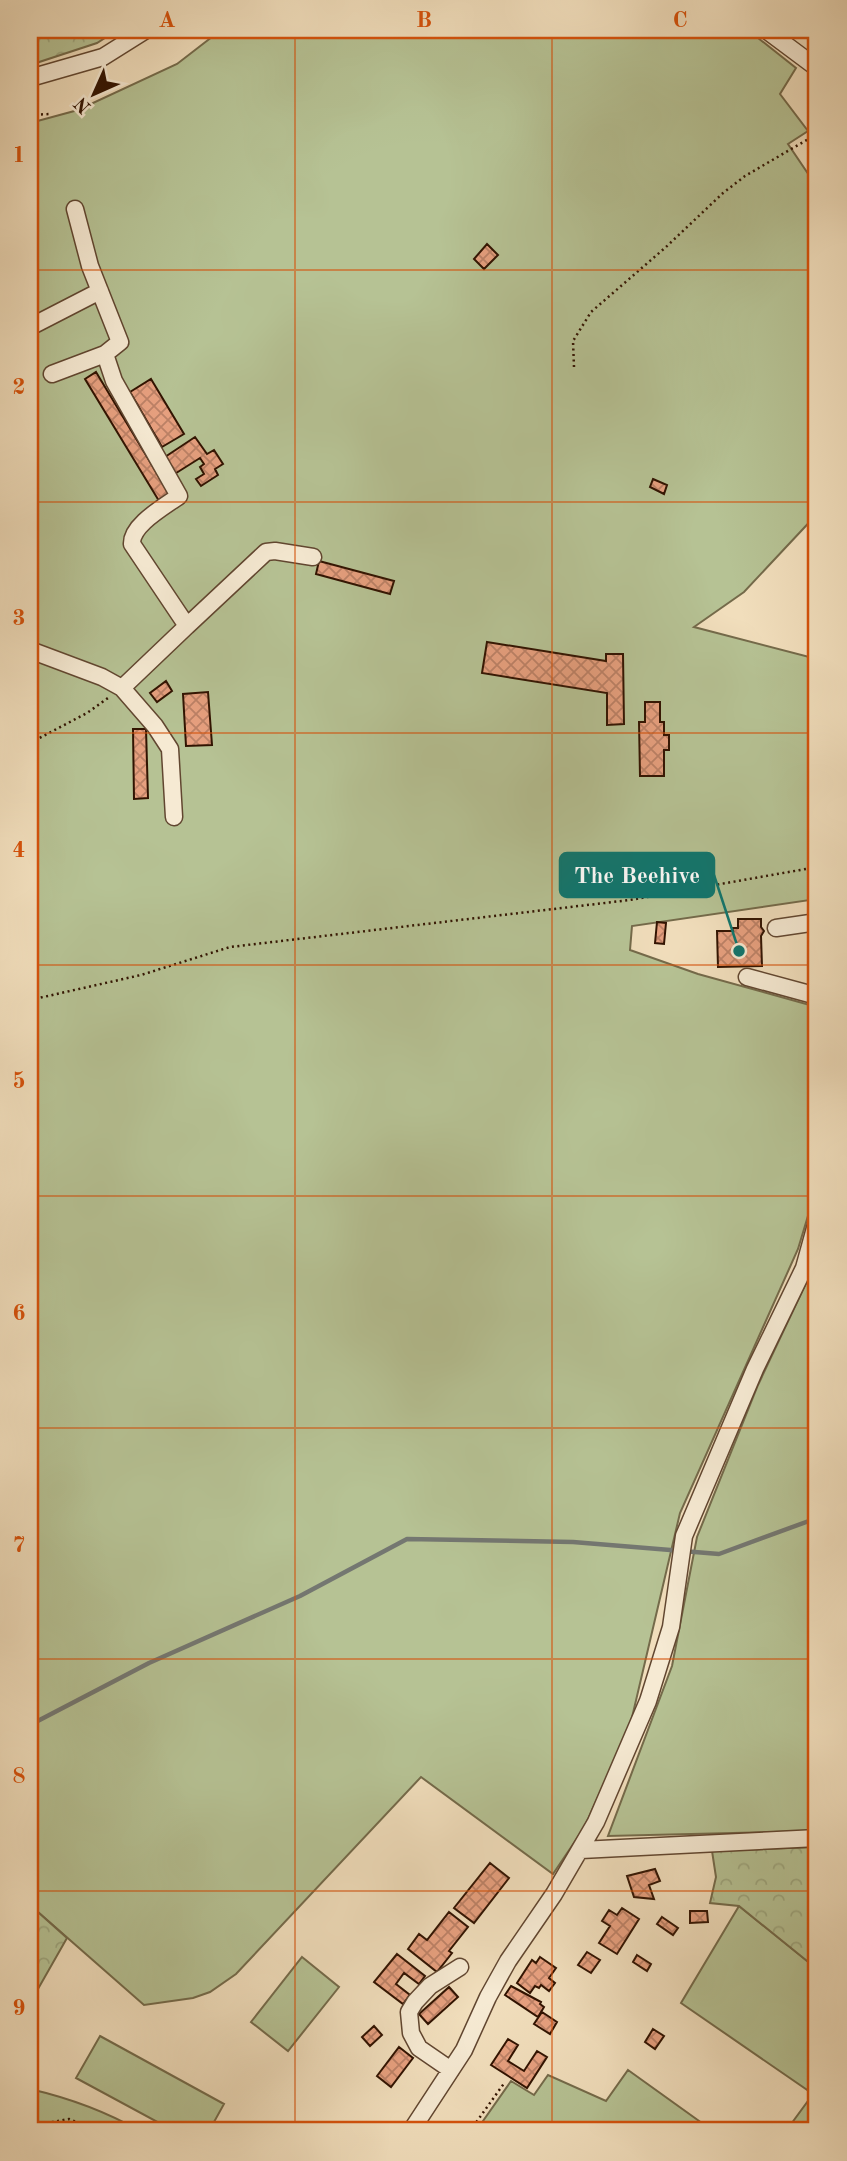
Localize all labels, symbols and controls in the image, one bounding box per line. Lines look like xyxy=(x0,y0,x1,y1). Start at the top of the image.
text: A xyxy=(158,9,176,32)
text: B xyxy=(416,9,432,32)
text: C xyxy=(672,9,688,32)
north arrow xyxy=(60,60,130,130)
text: N xyxy=(72,92,96,116)
text: 1 xyxy=(12,144,26,167)
text: 2 xyxy=(12,376,26,399)
text: 3 xyxy=(12,607,26,630)
text: 4 xyxy=(12,839,26,862)
callout: The Beehive xyxy=(560,853,714,897)
text: The Beehive xyxy=(574,865,700,888)
text: 5 xyxy=(12,1070,26,1093)
text: 6 xyxy=(12,1302,26,1325)
text: 7 xyxy=(12,1534,26,1557)
text: 8 xyxy=(12,1765,26,1788)
text: 9 xyxy=(12,1997,26,2020)

